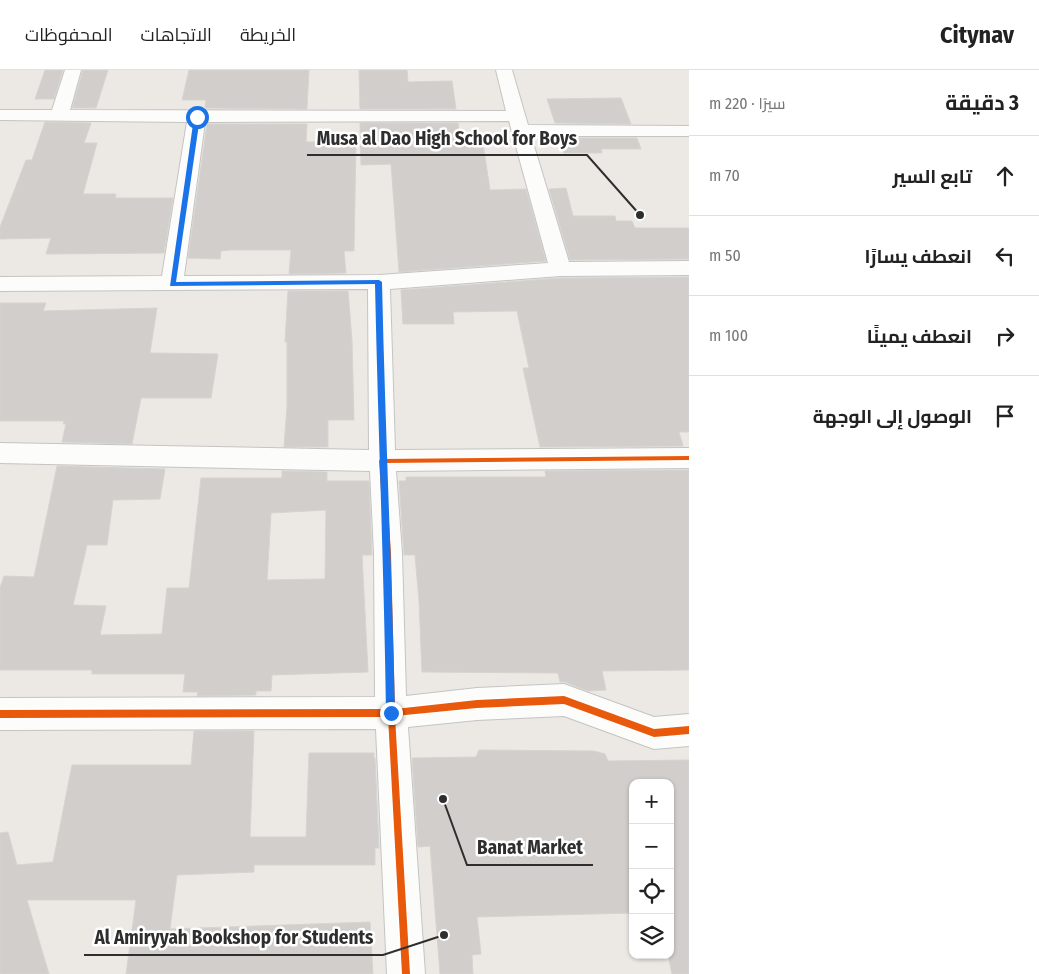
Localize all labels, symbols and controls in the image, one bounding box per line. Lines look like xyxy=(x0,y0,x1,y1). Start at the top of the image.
text: Citynav xyxy=(940,21,1014,49)
text: المحفوظات xyxy=(25,24,113,46)
text: الاتجاهات xyxy=(141,24,212,46)
text: الخريطة xyxy=(240,24,296,46)
text: 3 دقيقة xyxy=(945,90,1019,116)
text: سيرًا · 220 m xyxy=(709,94,785,113)
route start xyxy=(186,106,209,129)
callout: Musa al Dao High School for Boys xyxy=(307,121,587,155)
text: Musa al Dao High School for Boys xyxy=(317,127,578,150)
icon: ahead xyxy=(991,162,1019,190)
text: تابع السير xyxy=(893,165,972,188)
text: 70 m xyxy=(709,166,740,185)
icon: left xyxy=(991,242,1019,270)
text: انعطف يسارًا xyxy=(864,245,972,268)
text: 50 m xyxy=(709,246,741,265)
icon: right xyxy=(991,322,1019,350)
text: انعطف يمينًا xyxy=(867,325,972,348)
text: 100 m xyxy=(709,326,748,345)
icon: arrive xyxy=(991,402,1019,430)
text: الوصول إلى الوجهة xyxy=(813,405,972,428)
route end xyxy=(380,702,403,725)
map controls xyxy=(629,779,674,959)
button: + xyxy=(629,779,674,824)
button: − xyxy=(629,824,674,869)
callout: Banat Market xyxy=(467,831,593,865)
text: Banat Market xyxy=(477,836,583,859)
button: locate xyxy=(629,869,674,914)
button: layers xyxy=(629,914,674,959)
callout: Al Amiryyah Bookshop for Students xyxy=(84,921,383,955)
text: Al Amiryyah Bookshop for Students xyxy=(94,926,374,949)

